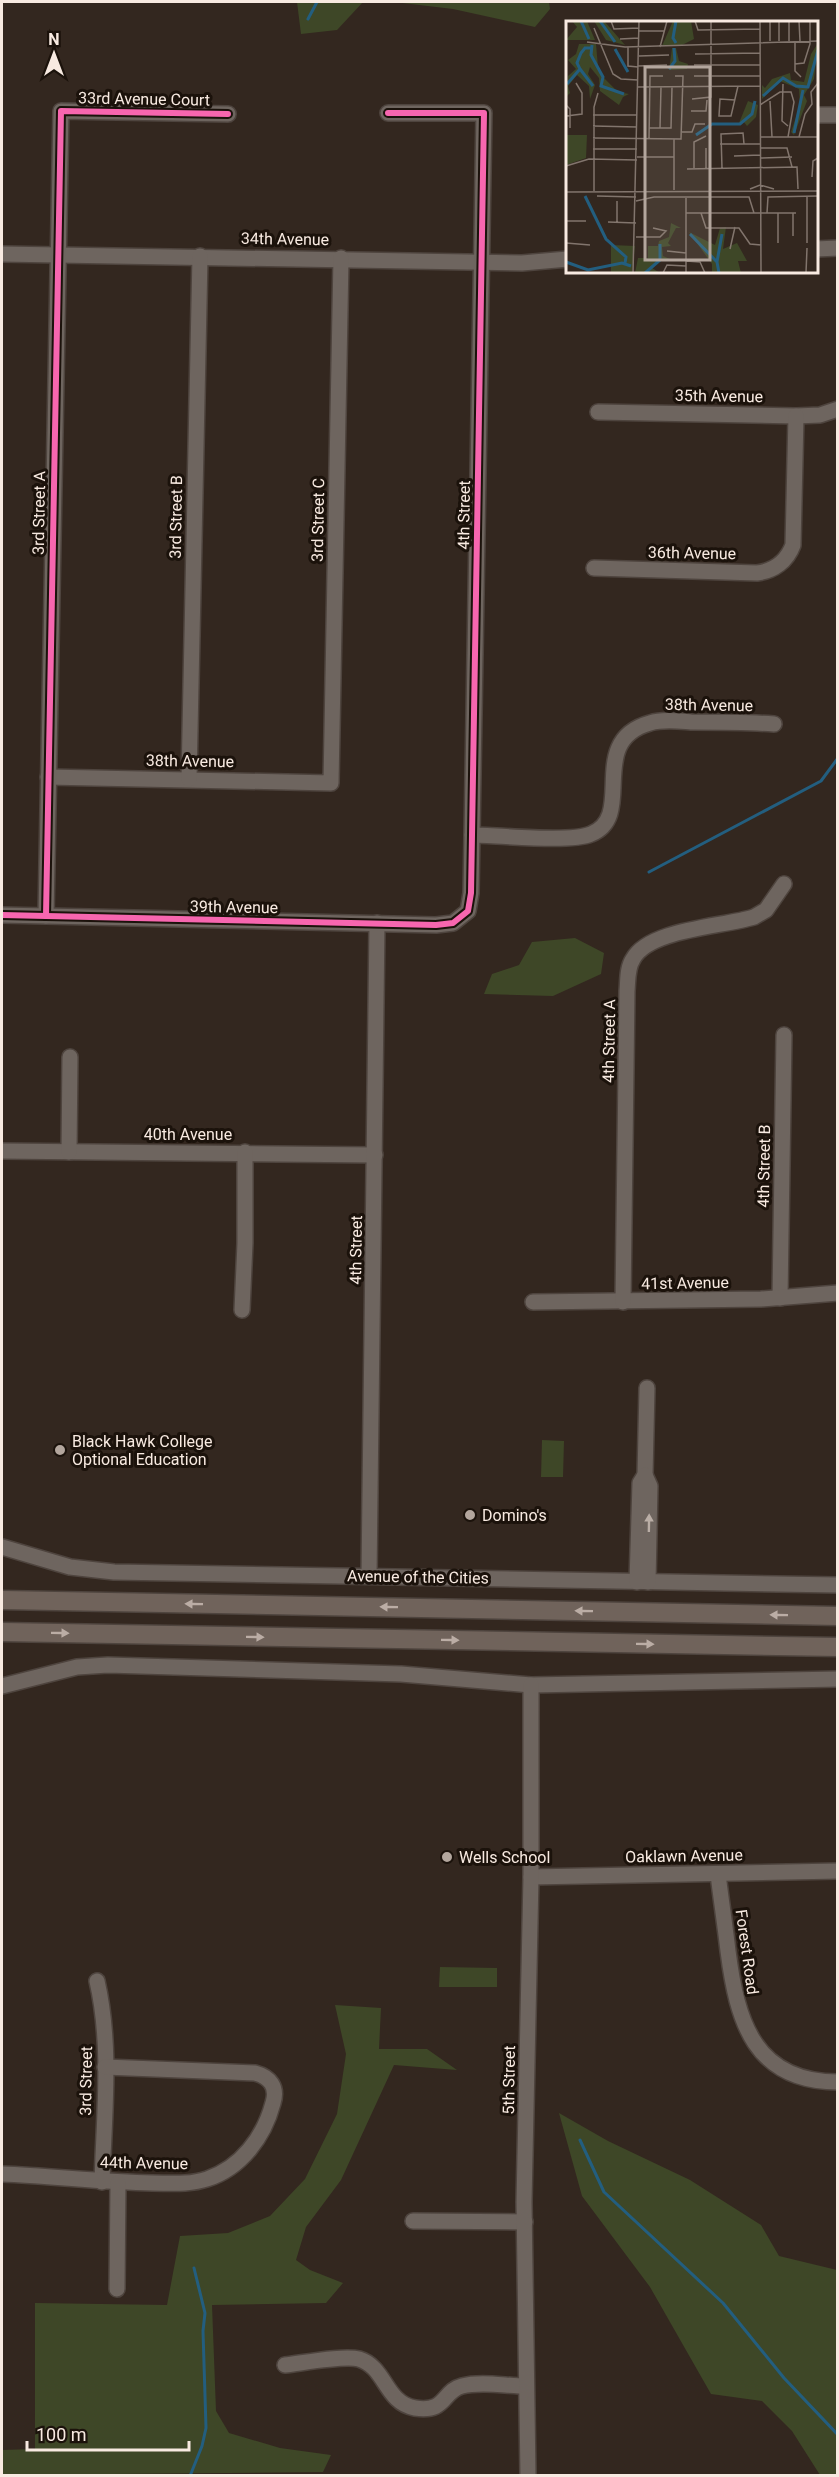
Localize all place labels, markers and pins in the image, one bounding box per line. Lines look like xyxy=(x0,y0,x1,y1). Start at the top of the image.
place label: Black Hawk College Optional Education xyxy=(72,1432,213,1469)
marker: Black Hawk College Optional Education xyxy=(53,1443,67,1457)
place label: Domino's xyxy=(482,1506,547,1525)
marker: Domino's xyxy=(463,1508,477,1522)
place label: Wells School xyxy=(459,1848,550,1867)
marker: Wells School xyxy=(440,1850,454,1864)

